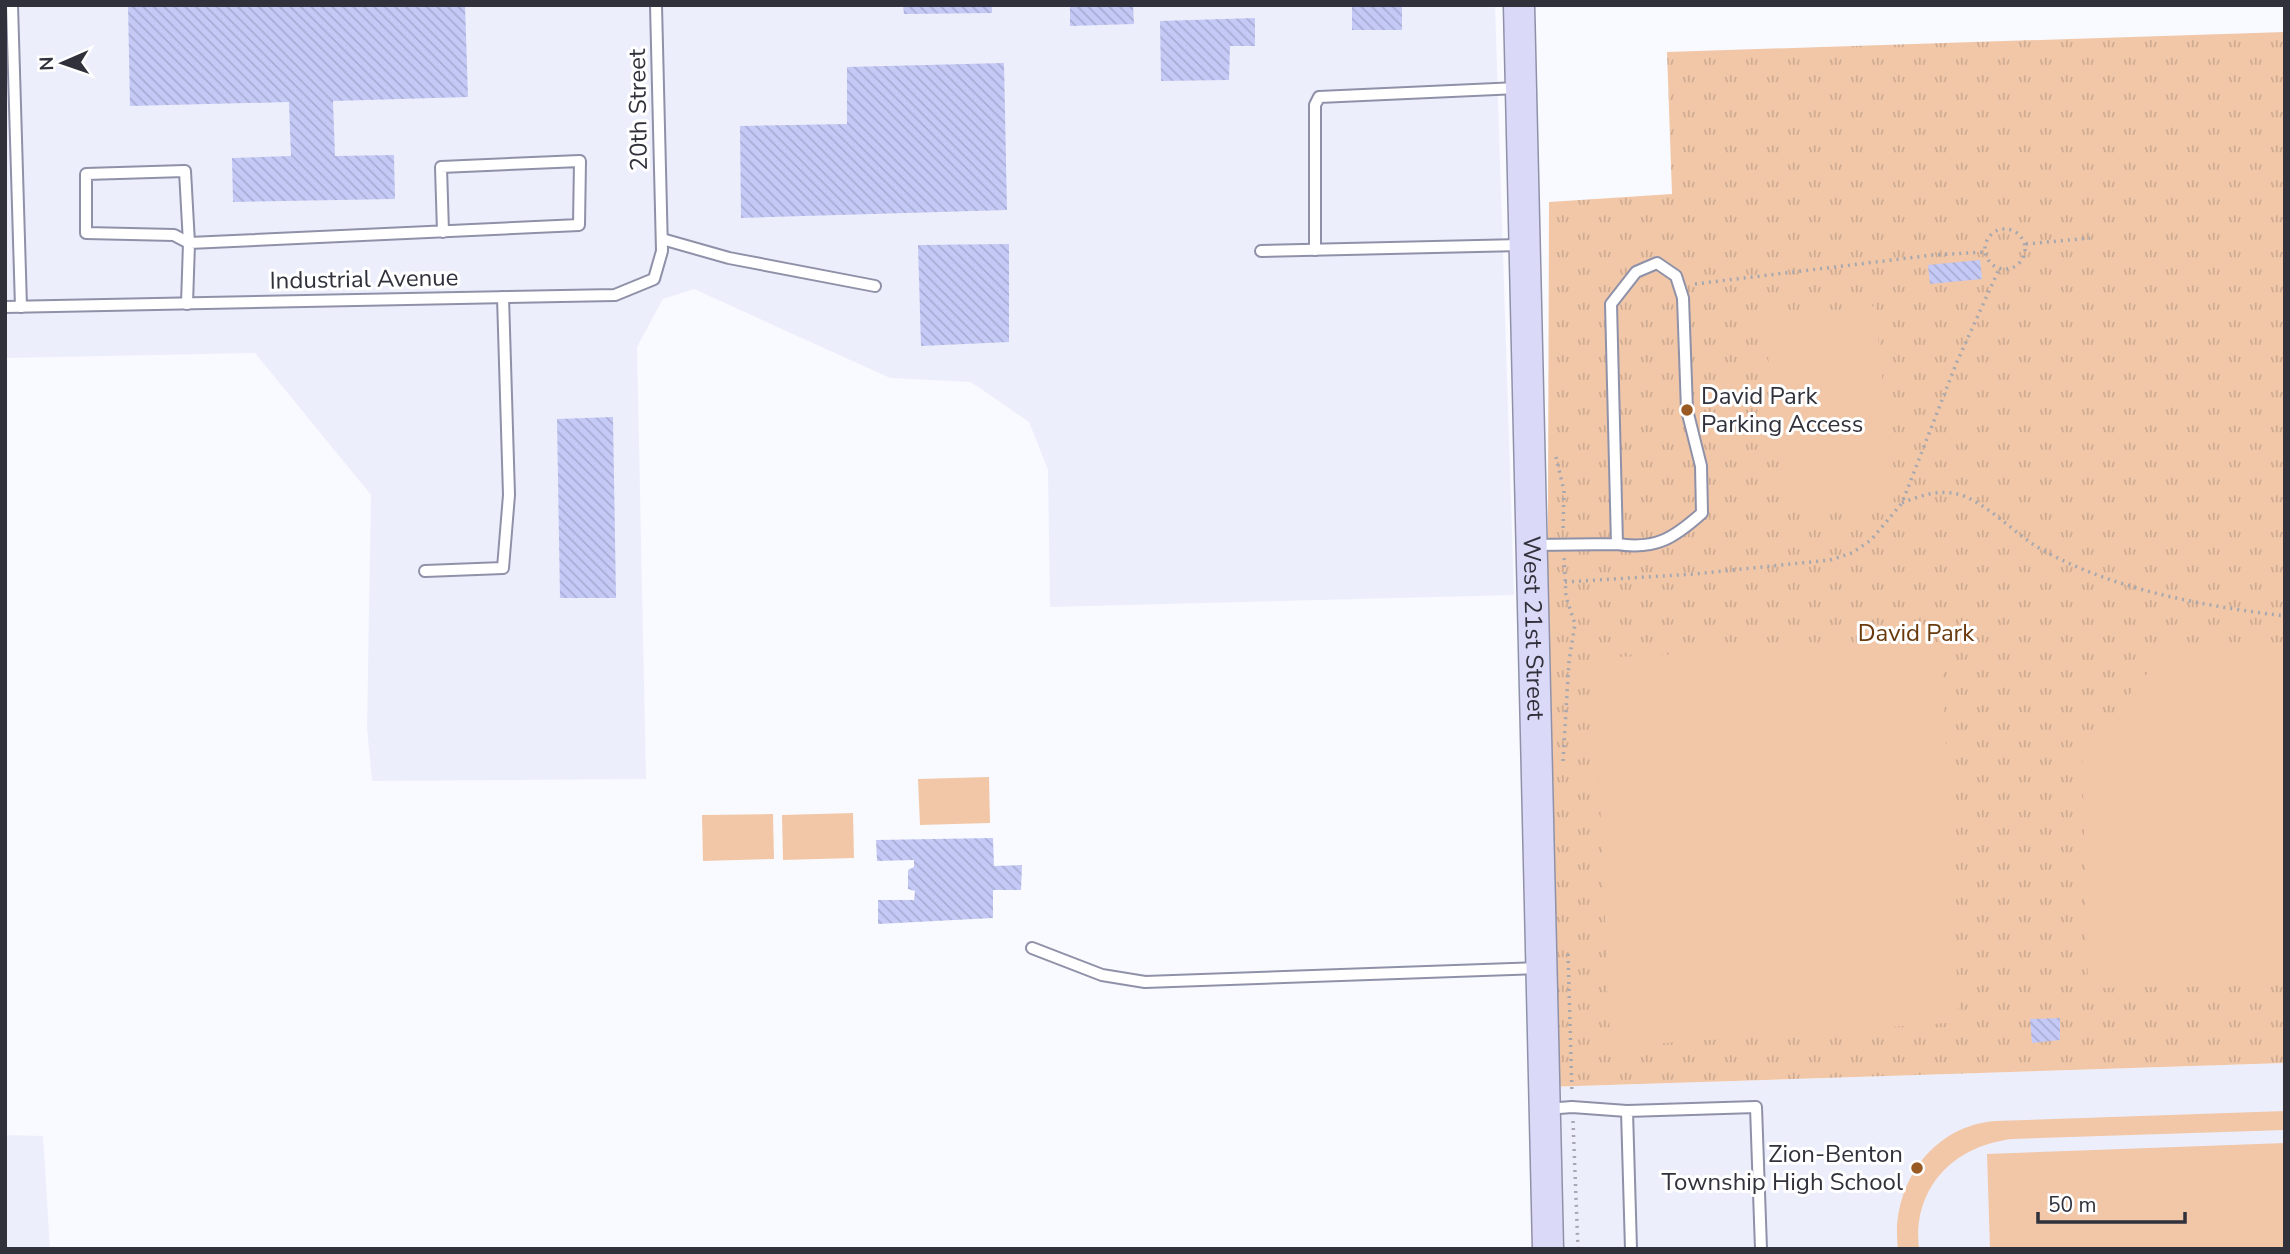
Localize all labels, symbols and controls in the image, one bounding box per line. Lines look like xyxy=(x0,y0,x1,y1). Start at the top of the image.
north arrow xyxy=(28,28,98,98)
street label: 20th Street xyxy=(621,48,655,172)
text: N xyxy=(34,56,60,71)
street label: Industrial Avenue xyxy=(269,261,459,297)
place label: David Park Parking Access xyxy=(1701,380,1863,440)
marker: David Park Parking Access xyxy=(1679,402,1695,418)
street label: West 21st Street xyxy=(1515,535,1552,721)
park label: David Park xyxy=(1858,617,1975,649)
place label: Zion-Benton Township High School xyxy=(1662,1138,1903,1198)
marker: Zion-Benton Township High School xyxy=(1909,1160,1925,1176)
scale bar xyxy=(2038,1180,2185,1224)
text: 50 m xyxy=(2048,1191,2097,1219)

